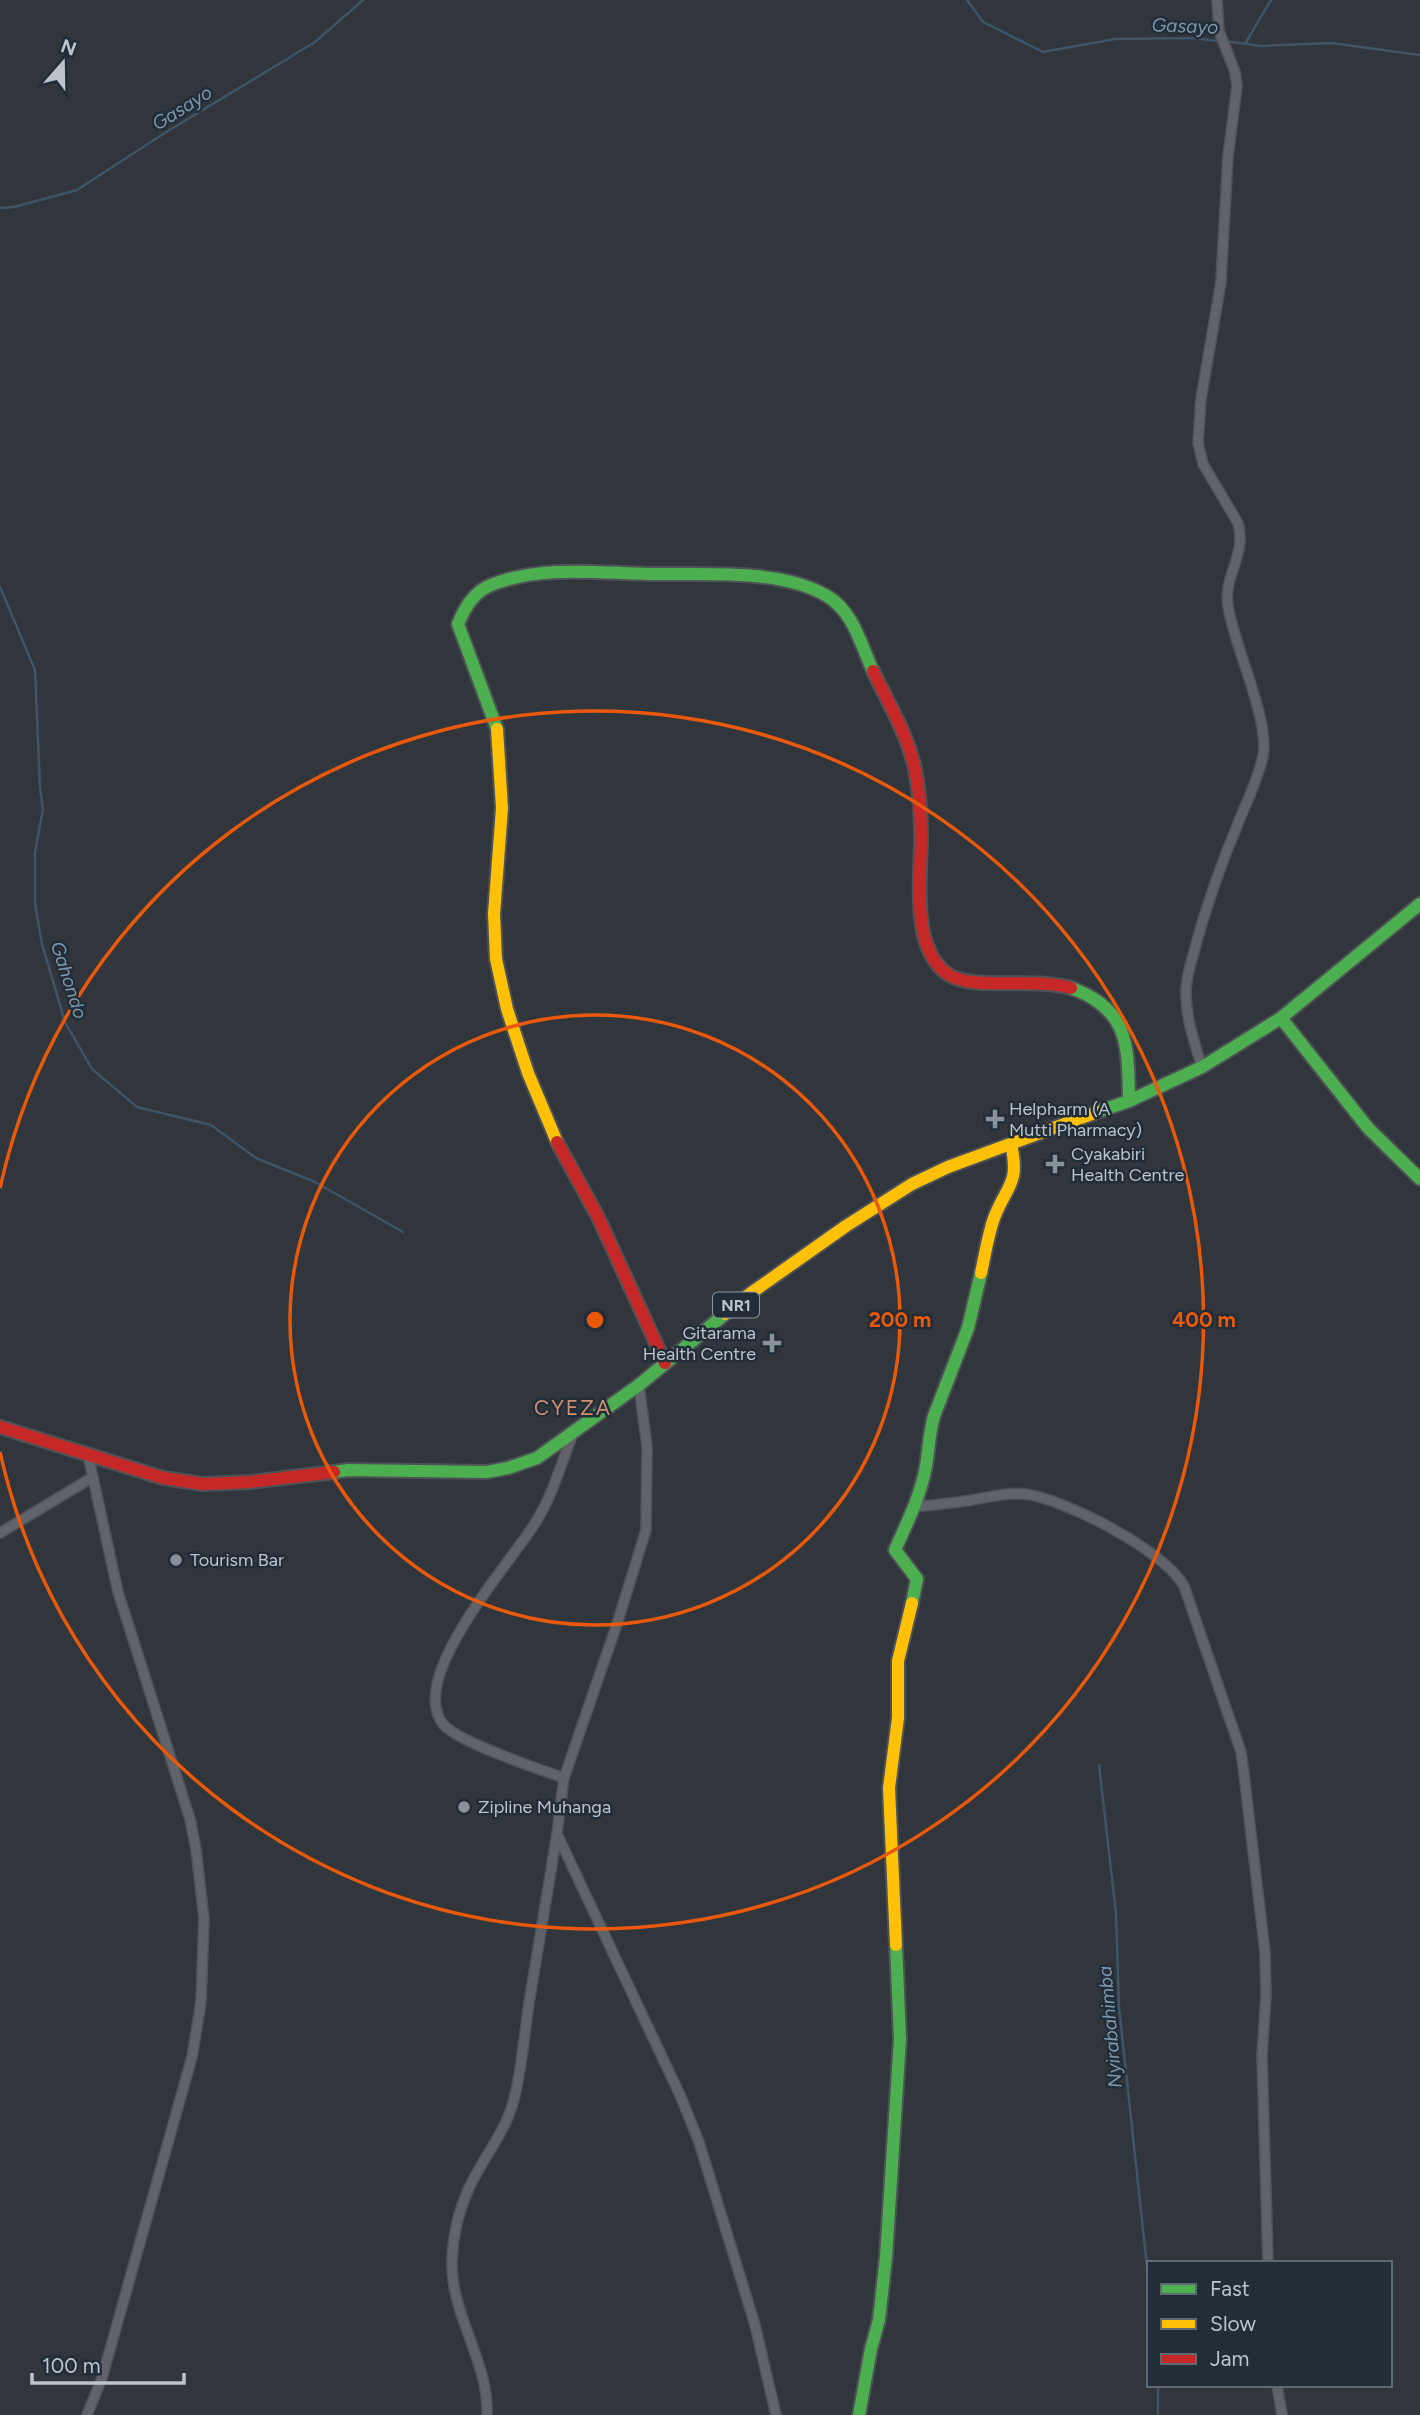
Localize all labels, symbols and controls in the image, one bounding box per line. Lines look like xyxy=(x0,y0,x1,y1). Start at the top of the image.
water label: Gasayo xyxy=(1151,13,1219,39)
north arrow xyxy=(28,28,98,98)
text: N xyxy=(58,34,79,61)
water label: Gasayo xyxy=(148,81,216,135)
water label: Gahondo xyxy=(46,938,92,1022)
place label: Helpharm (A Mutti Pharmacy) xyxy=(1009,1098,1142,1141)
marker: Helpharm (A Mutti Pharmacy) xyxy=(987,1111,1003,1127)
place label: Cyakabiri Health Centre xyxy=(1071,1143,1185,1186)
marker: Cyakabiri Health Centre xyxy=(1045,1154,1065,1174)
road number: NR1 xyxy=(713,1292,759,1317)
text: 200 m xyxy=(869,1307,931,1332)
text: 400 m xyxy=(1172,1307,1236,1332)
centre of rings xyxy=(583,1308,607,1332)
place label: Gitarama Health Centre xyxy=(643,1322,756,1365)
marker: Gitarama Health Centre xyxy=(762,1333,782,1353)
district label: CYEZA xyxy=(534,1395,612,1420)
place label: Tourism Bar xyxy=(190,1549,284,1571)
marker: Tourism Bar xyxy=(168,1552,184,1568)
place label: Zipline Muhanga xyxy=(478,1796,611,1818)
marker: Zipline Muhanga xyxy=(456,1799,472,1815)
water label: Nyirabahimba xyxy=(1093,1965,1127,2089)
legend xyxy=(1147,2261,1392,2387)
text: Fast xyxy=(1210,2276,1250,2301)
text: Slow xyxy=(1210,2311,1256,2336)
scale bar xyxy=(32,2342,184,2386)
text: Jam xyxy=(1210,2346,1249,2371)
text: 100 m xyxy=(42,2353,101,2378)

